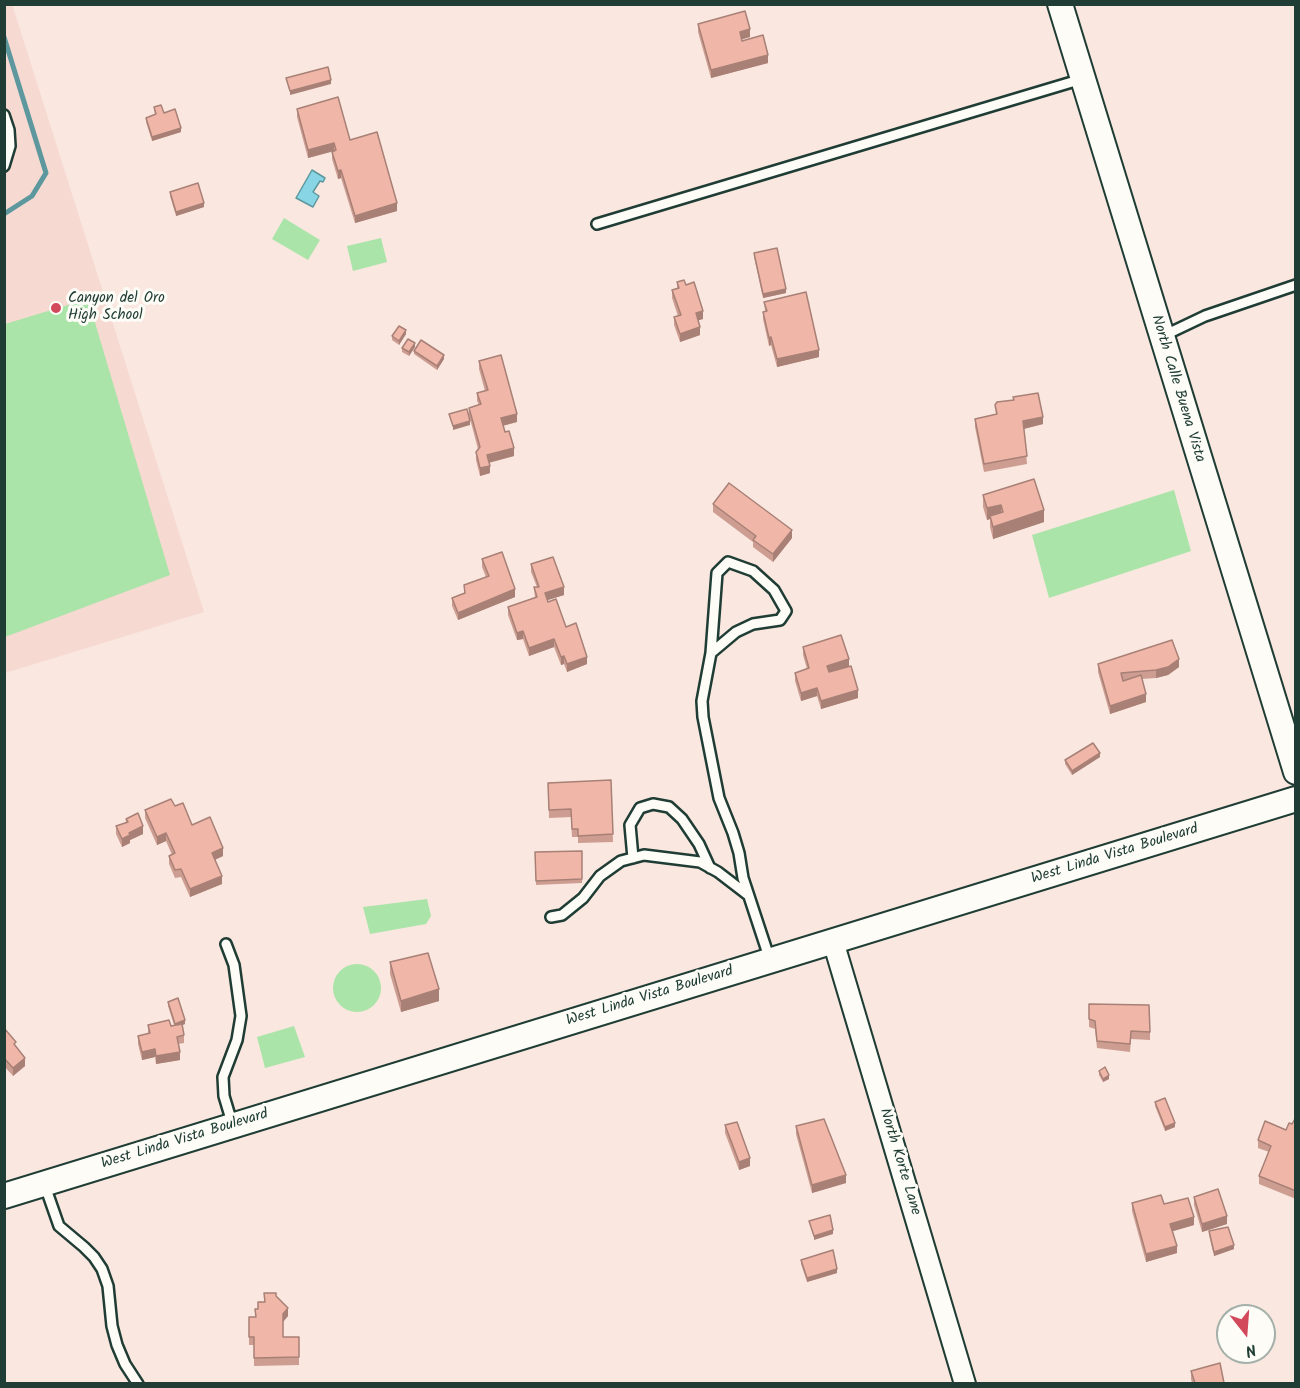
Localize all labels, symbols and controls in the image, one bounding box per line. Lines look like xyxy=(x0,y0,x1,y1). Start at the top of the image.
place label: Canyon del Oro High School xyxy=(68,290,165,325)
marker: Canyon del Oro High School xyxy=(49,301,63,315)
street label: North Calle Buena Vista xyxy=(1146,313,1208,465)
street label: West Linda Vista Boulevard xyxy=(1029,821,1201,889)
street label: West Linda Vista Boulevard xyxy=(564,963,736,1031)
street label: West Linda Vista Boulevard xyxy=(99,1106,271,1174)
street label: North Korte Lane xyxy=(874,1106,924,1218)
north arrow xyxy=(1216,1304,1276,1364)
text: N xyxy=(1242,1336,1259,1363)

